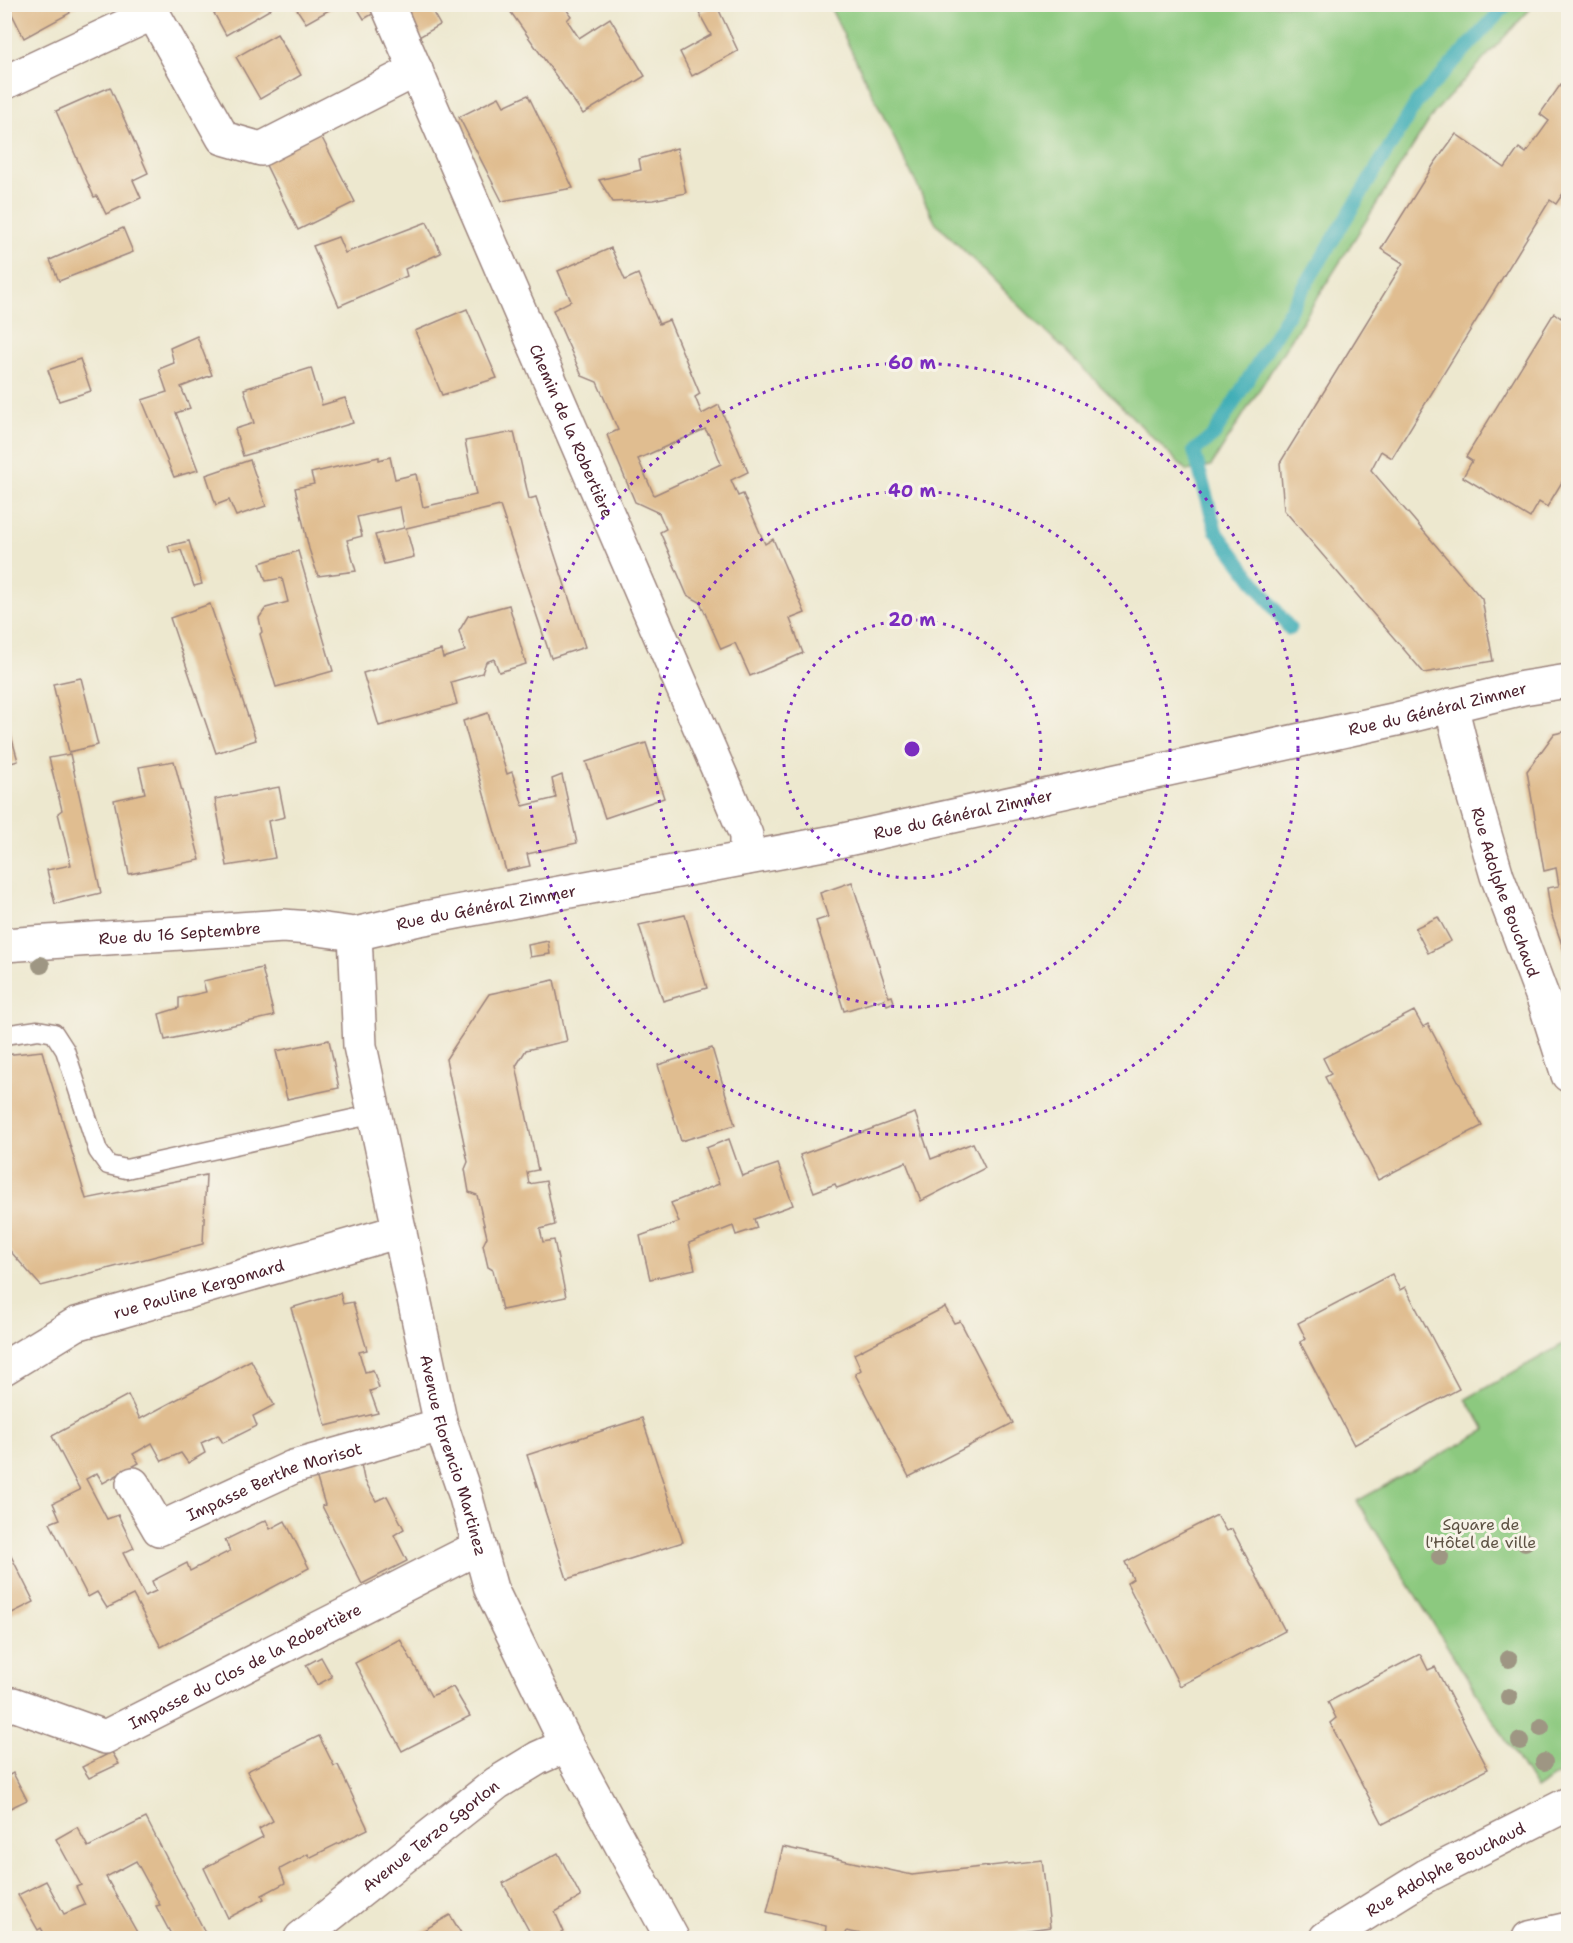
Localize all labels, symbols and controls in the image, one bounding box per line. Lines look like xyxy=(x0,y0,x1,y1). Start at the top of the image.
street label: Chemin de la Robertière xyxy=(524,341,618,521)
text: 60 m xyxy=(888,351,936,375)
text: 40 m xyxy=(888,479,936,503)
text: 20 m xyxy=(888,608,936,632)
street label: Rue du Général Zimmer xyxy=(1346,677,1529,740)
centre of rings xyxy=(902,739,922,759)
street label: Rue du Général Zimmer xyxy=(872,785,1055,844)
street label: Rue Adolphe Bouchaud xyxy=(1466,805,1544,980)
street label: Rue du Général Zimmer xyxy=(394,880,578,935)
street label: Rue du 16 Septembre xyxy=(98,918,261,950)
street label: rue Pauline Kergomard xyxy=(111,1255,287,1324)
street label: Avenue Florencio Martinez xyxy=(415,1353,491,1558)
street label: Impasse Berthe Morisot xyxy=(183,1438,364,1526)
park label: Square de l'Hôtel de ville xyxy=(1426,1514,1536,1553)
street label: Impasse du Clos de la Robertière xyxy=(125,1599,365,1734)
street label: Avenue Terzo Sgorlon xyxy=(358,1775,504,1897)
street label: Rue Adolphe Bouchaud xyxy=(1362,1818,1529,1922)

